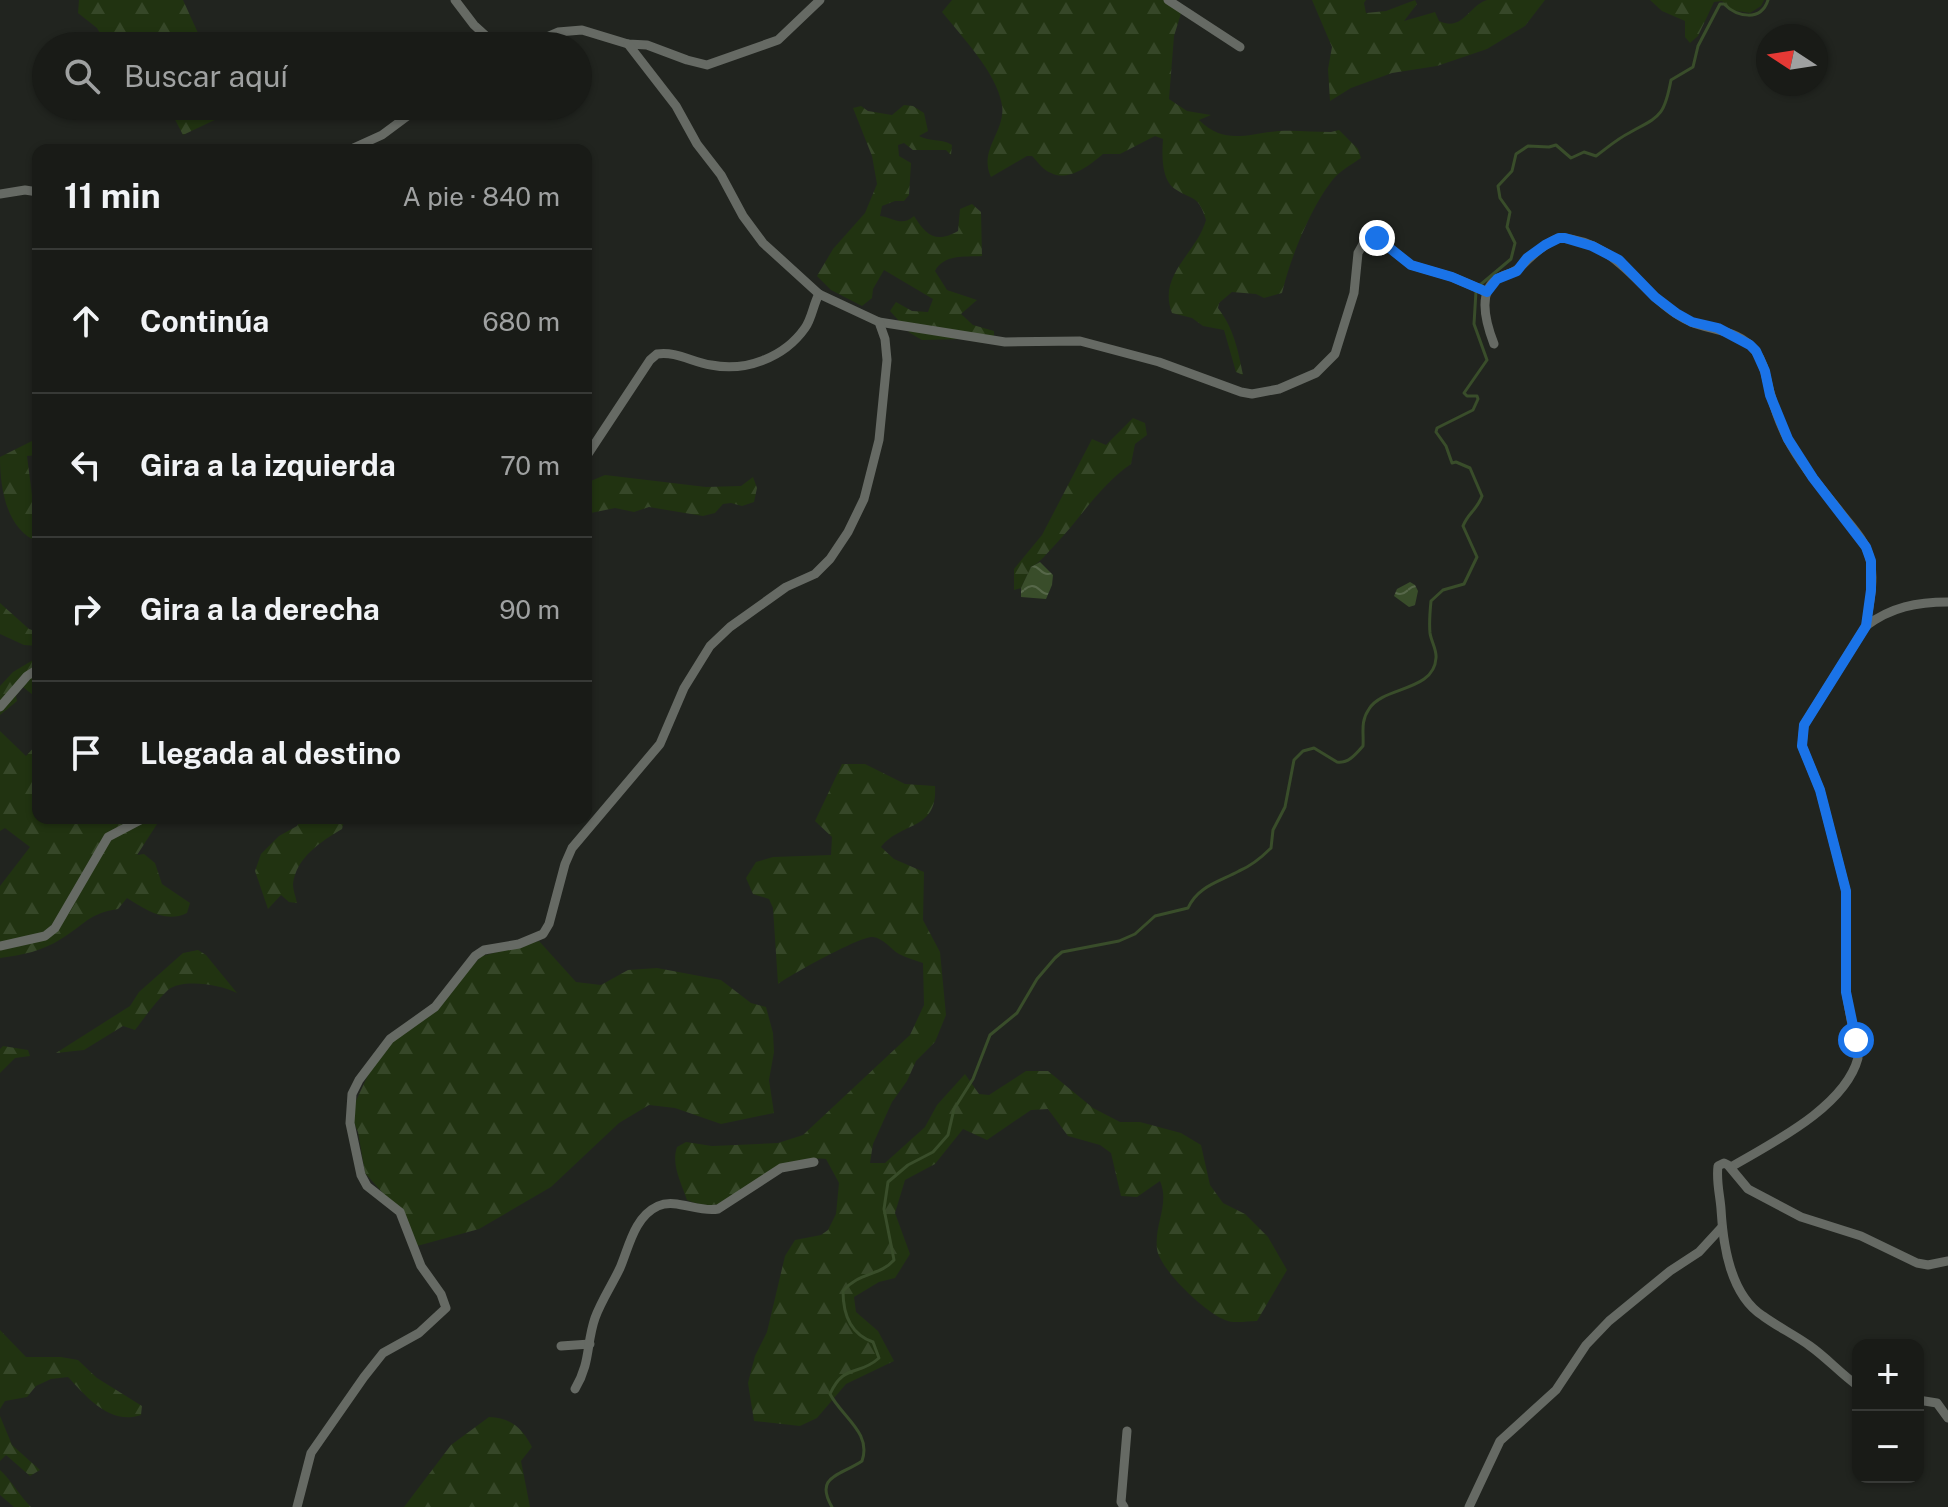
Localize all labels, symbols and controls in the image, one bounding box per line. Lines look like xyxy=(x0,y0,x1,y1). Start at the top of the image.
north arrow xyxy=(1756,24,1828,96)
search box xyxy=(32,32,592,120)
icon: search xyxy=(60,54,104,98)
text: Buscar aquí xyxy=(124,58,288,94)
text: 11 min xyxy=(64,176,161,216)
text: A pie · 840 m xyxy=(402,181,560,212)
route end xyxy=(1359,220,1395,256)
icon: ahead xyxy=(64,299,108,343)
text: Continúa xyxy=(140,303,269,339)
text: 680 m xyxy=(483,306,560,337)
icon: left xyxy=(64,443,108,487)
text: Gira a la izquierda xyxy=(140,447,396,483)
text: 70 m xyxy=(500,450,560,481)
icon: right xyxy=(64,587,108,631)
text: Gira a la derecha xyxy=(140,591,380,627)
text: 90 m xyxy=(499,594,560,625)
icon: arrive xyxy=(64,731,108,775)
text: Llegada al destino xyxy=(140,735,401,771)
route start xyxy=(1838,1022,1874,1058)
map controls xyxy=(1852,1339,1924,1483)
button: + xyxy=(1852,1339,1924,1411)
button: − xyxy=(1852,1411,1924,1483)

